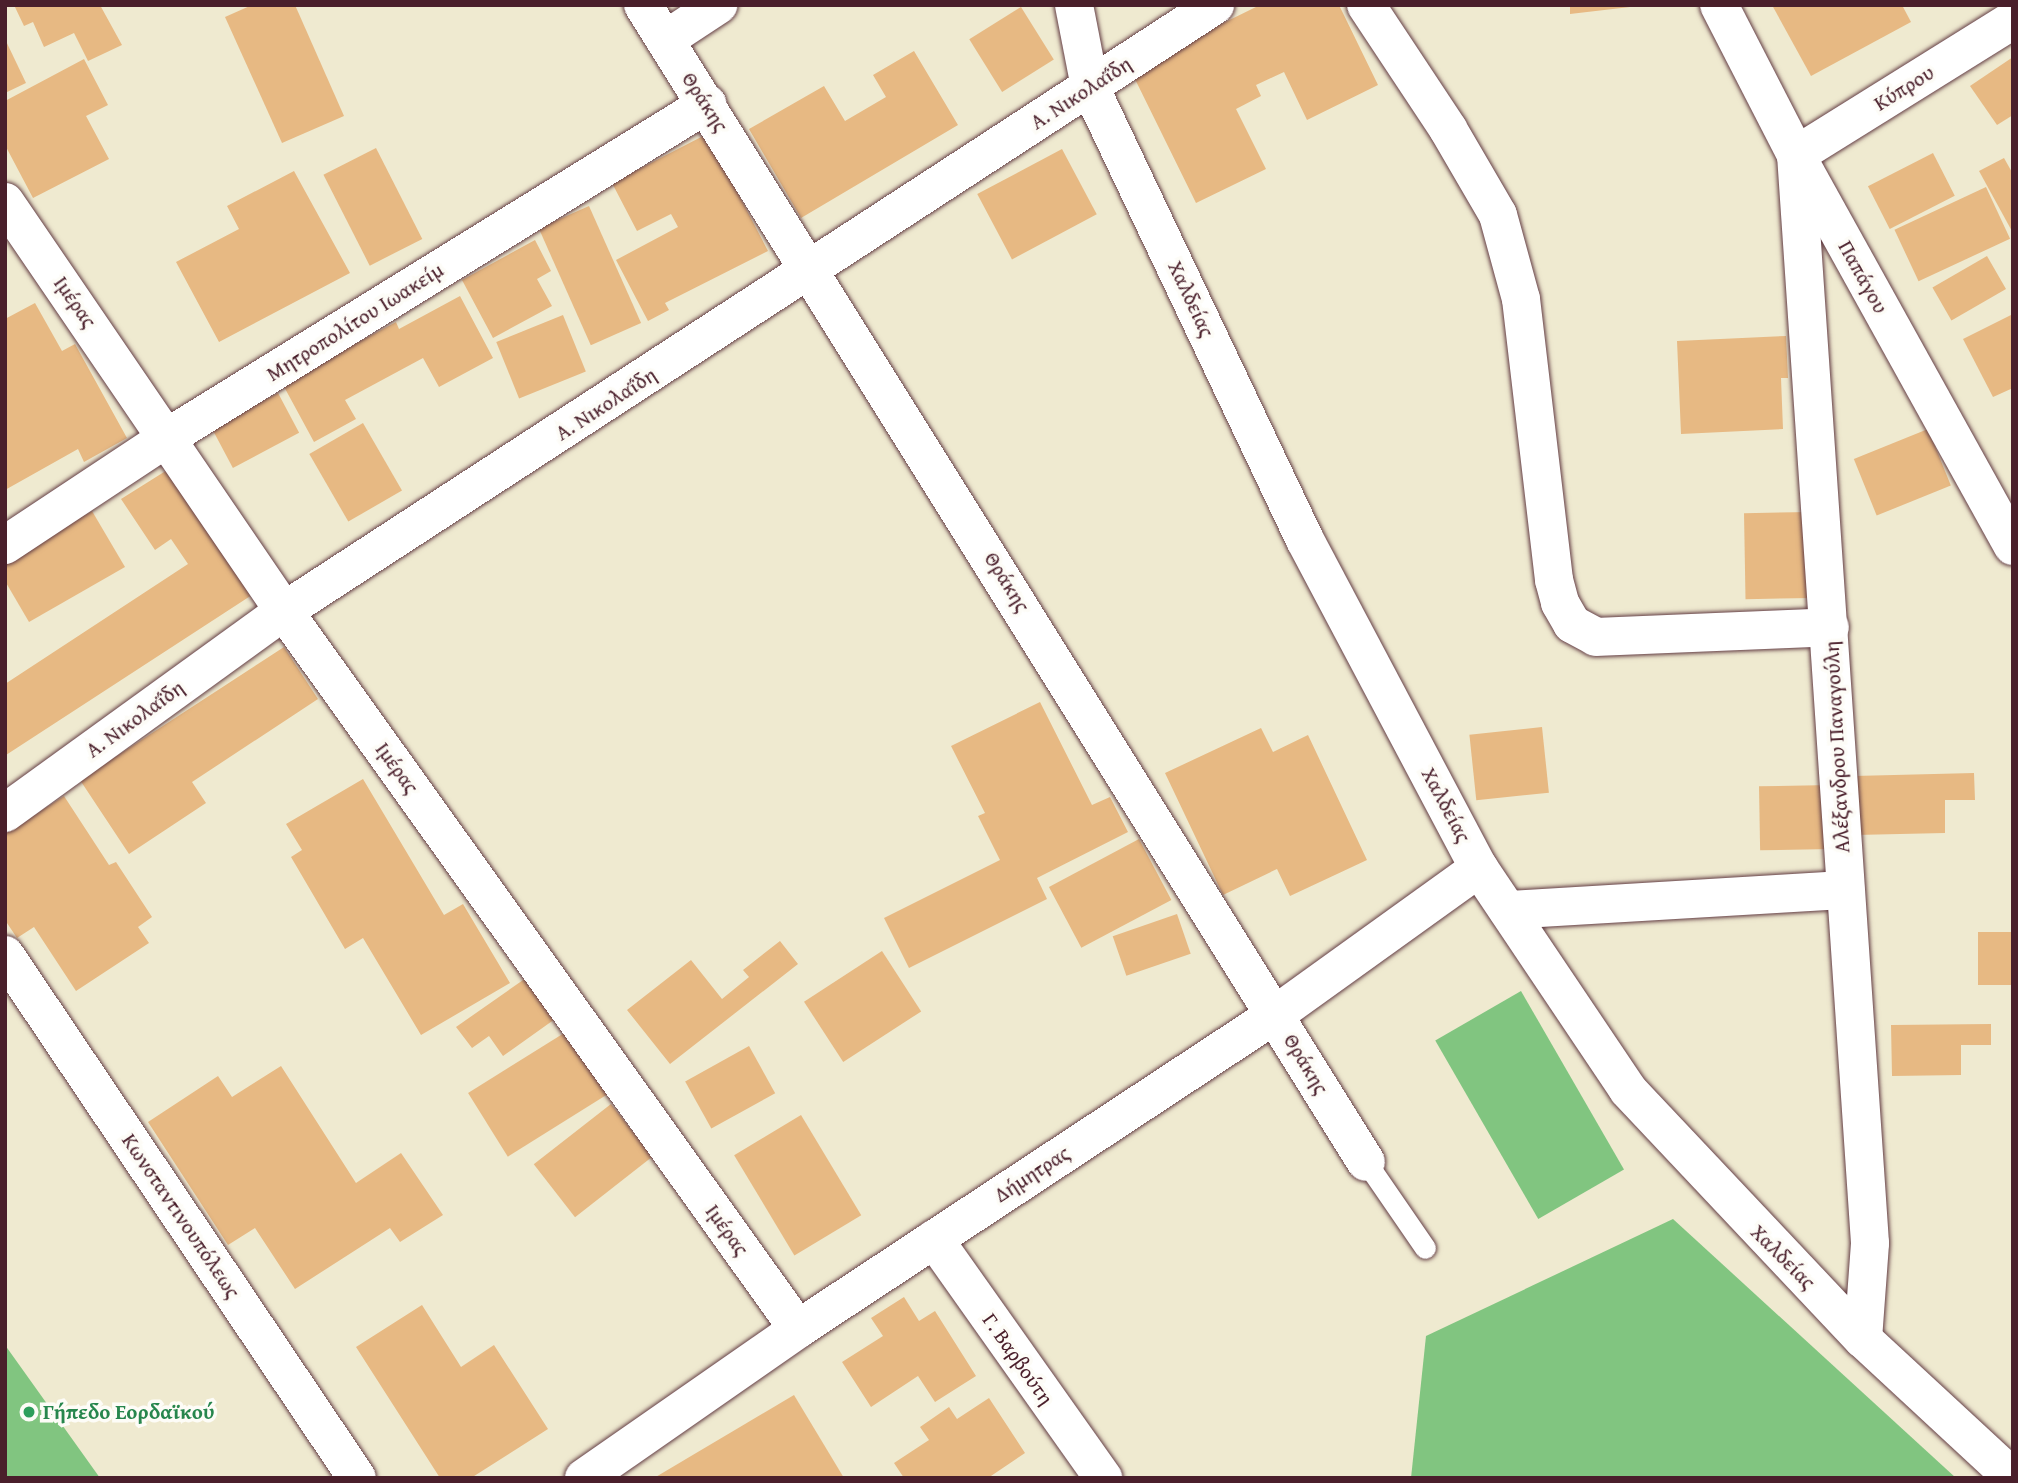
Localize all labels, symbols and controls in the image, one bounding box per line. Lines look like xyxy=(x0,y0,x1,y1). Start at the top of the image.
street label: Α. Νικολαΐδη xyxy=(1026,51,1136,135)
street label: Κύπρου xyxy=(1869,60,1939,116)
street label: Θράκης xyxy=(676,67,734,137)
street label: Παπάγου xyxy=(1833,236,1893,318)
street label: Μητροπολίτου Ιωακείμ xyxy=(262,257,448,387)
street label: Χαλδείας xyxy=(1162,257,1220,341)
street label: Ιμέρας xyxy=(48,271,102,333)
street label: Α. Νικολαΐδη xyxy=(551,362,661,446)
street label: Θράκης xyxy=(979,547,1035,617)
street label: Αλέξανδρου Παναγούλη xyxy=(1819,640,1855,854)
street label: Α. Νικολαΐδη xyxy=(81,675,189,763)
street label: Ιμέρας xyxy=(370,737,424,799)
street label: Χαλδείας xyxy=(1416,763,1476,847)
street label: Θράκης xyxy=(1278,1029,1334,1099)
street label: Κωνσταντινουπόλεως xyxy=(117,1129,245,1303)
street label: Δήμητρας xyxy=(990,1140,1074,1208)
street label: Ιμέρας xyxy=(700,1199,754,1261)
street label: Χαλδείας xyxy=(1745,1219,1821,1295)
street label: Γ. Βαρβούτη xyxy=(977,1308,1059,1410)
place label: Γήπεδο Εορδαϊκού xyxy=(43,1399,215,1425)
marker: Γήπεδο Εορδαϊκού xyxy=(21,1404,37,1420)

